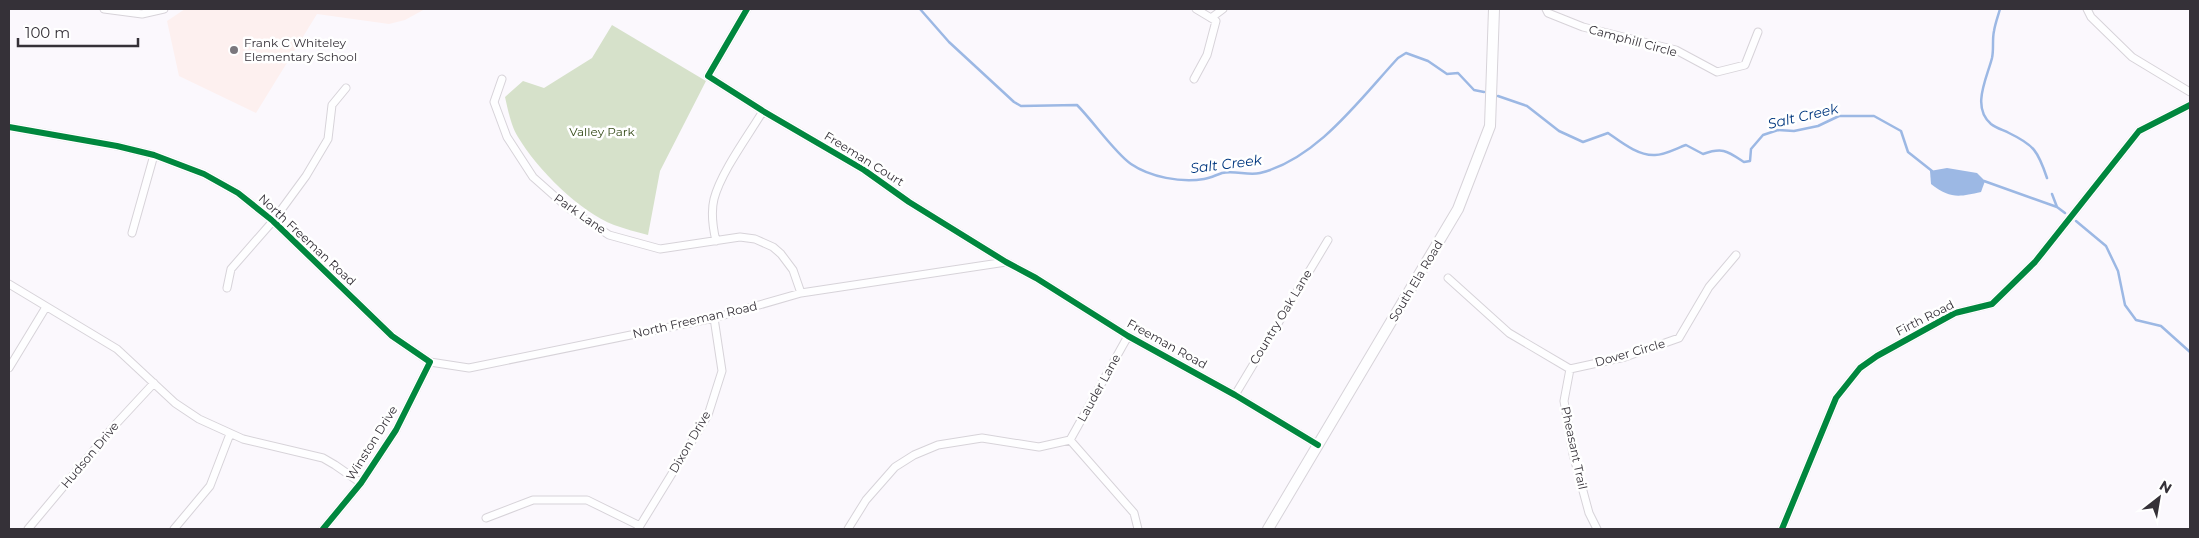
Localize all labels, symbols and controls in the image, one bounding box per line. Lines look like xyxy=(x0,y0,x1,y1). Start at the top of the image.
scale bar xyxy=(18,15,138,47)
street label: Camphill Circle xyxy=(1587,22,1679,60)
text: 100 m xyxy=(25,23,70,42)
place label: Frank C Whiteley Elementary School xyxy=(244,35,357,64)
marker: Frank C Whiteley Elementary School xyxy=(228,44,240,56)
water label: Salt Creek xyxy=(1766,99,1841,133)
park label: Valley Park xyxy=(569,124,636,139)
street label: Freeman Court xyxy=(822,128,907,189)
water label: Salt Creek xyxy=(1189,151,1263,177)
street label: Park Lane xyxy=(551,190,609,237)
street label: North Freeman Road xyxy=(256,191,359,289)
street label: South Ela Road xyxy=(1385,237,1446,324)
street label: Country Oak Lane xyxy=(1246,267,1315,367)
street label: Firth Road xyxy=(1893,296,1956,339)
street label: North Freeman Road xyxy=(631,298,759,341)
street label: Freeman Road xyxy=(1125,315,1210,372)
street label: Dover Circle xyxy=(1593,335,1667,370)
street label: Lauder Lane xyxy=(1074,351,1123,424)
street label: Winston Drive xyxy=(343,403,401,483)
street label: Pheasant Trail xyxy=(1558,405,1591,491)
street label: Dixon Drive xyxy=(666,408,713,476)
street label: Hudson Drive xyxy=(58,418,122,491)
north arrow xyxy=(2134,473,2184,523)
text: N xyxy=(2156,476,2175,497)

